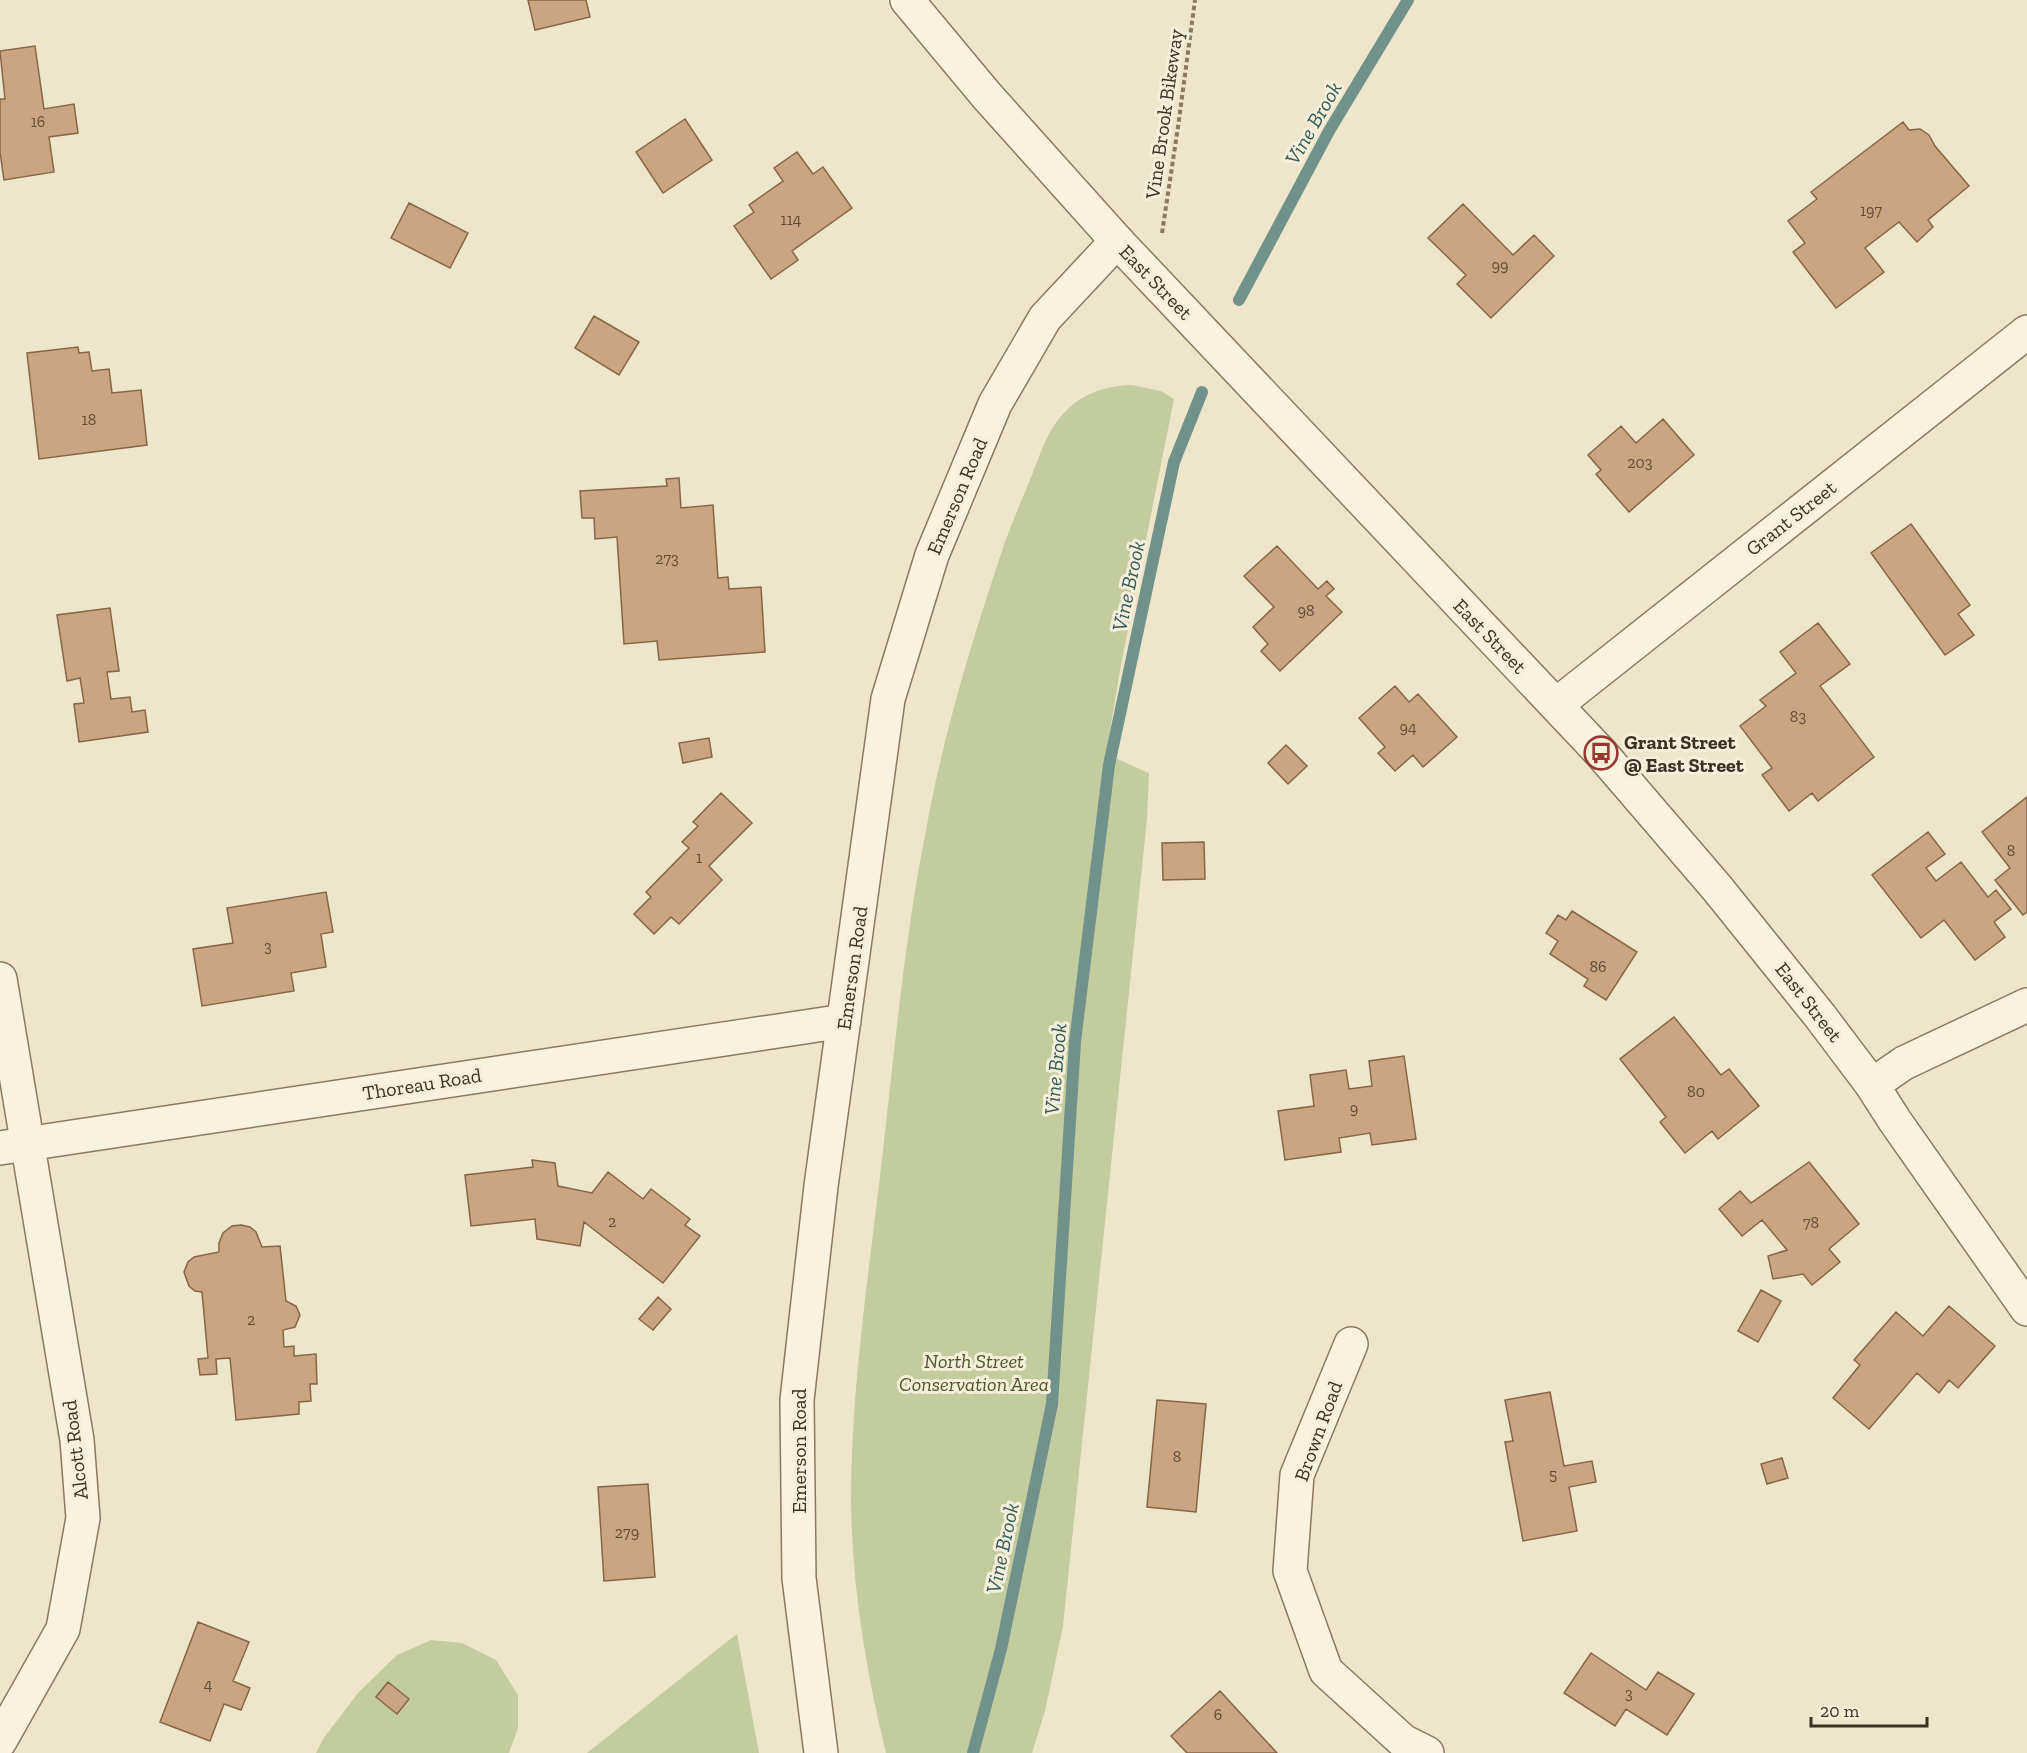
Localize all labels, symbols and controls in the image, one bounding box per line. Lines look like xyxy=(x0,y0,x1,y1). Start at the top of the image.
street label: Vine Brook Bikeway xyxy=(1140,27,1188,201)
water label: Vine Brook xyxy=(1279,77,1347,169)
house number: 16 xyxy=(31,112,45,131)
house number: 197 xyxy=(1860,201,1883,220)
house number: 114 xyxy=(781,210,802,229)
street label: East Street xyxy=(1114,240,1198,325)
house number: 99 xyxy=(1492,256,1509,275)
house number: 18 xyxy=(82,410,96,429)
street label: Emerson Road xyxy=(922,434,992,558)
house number: 203 xyxy=(1627,453,1653,472)
street label: Grant Street xyxy=(1741,475,1841,561)
water label: Vine Brook xyxy=(1106,538,1150,634)
house number: 273 xyxy=(655,549,679,568)
street label: East Street xyxy=(1448,594,1532,679)
house number: 98 xyxy=(1297,601,1315,620)
house number: 83 xyxy=(1790,707,1806,726)
house number: 94 xyxy=(1399,718,1417,737)
place label: Grant Street @ East Street xyxy=(1624,730,1745,777)
bus stop icon: Grant Street @ East Street xyxy=(1583,735,1619,771)
house number: 8 xyxy=(2007,841,2015,860)
house number: 1 xyxy=(696,848,702,867)
street label: Emerson Road xyxy=(831,904,873,1031)
house number: 3 xyxy=(264,937,272,956)
house number: 86 xyxy=(1589,957,1607,976)
street label: East Street xyxy=(1770,957,1848,1047)
water label: Vine Brook xyxy=(1039,1022,1071,1116)
street label: Thoreau Road xyxy=(361,1063,483,1105)
house number: 80 xyxy=(1687,1082,1705,1101)
house number: 9 xyxy=(1350,1099,1358,1118)
house number: 2 xyxy=(608,1212,616,1231)
house number: 78 xyxy=(1803,1213,1819,1232)
house number: 2 xyxy=(247,1310,255,1329)
park label: North Street Conservation Area xyxy=(899,1349,1049,1396)
street label: Brown Road xyxy=(1289,1378,1347,1484)
street label: Emerson Road xyxy=(787,1389,811,1513)
street label: Alcott Road xyxy=(57,1399,93,1501)
house number: 8 xyxy=(1173,1447,1181,1466)
house number: 5 xyxy=(1549,1465,1557,1484)
water label: Vine Brook xyxy=(980,1500,1024,1596)
house number: 279 xyxy=(615,1523,639,1542)
house number: 4 xyxy=(204,1675,213,1694)
house number: 3 xyxy=(1625,1684,1633,1703)
scale bar xyxy=(1811,1690,1926,1728)
text: 20 m xyxy=(1820,1700,1860,1722)
house number: 6 xyxy=(1214,1705,1222,1724)

